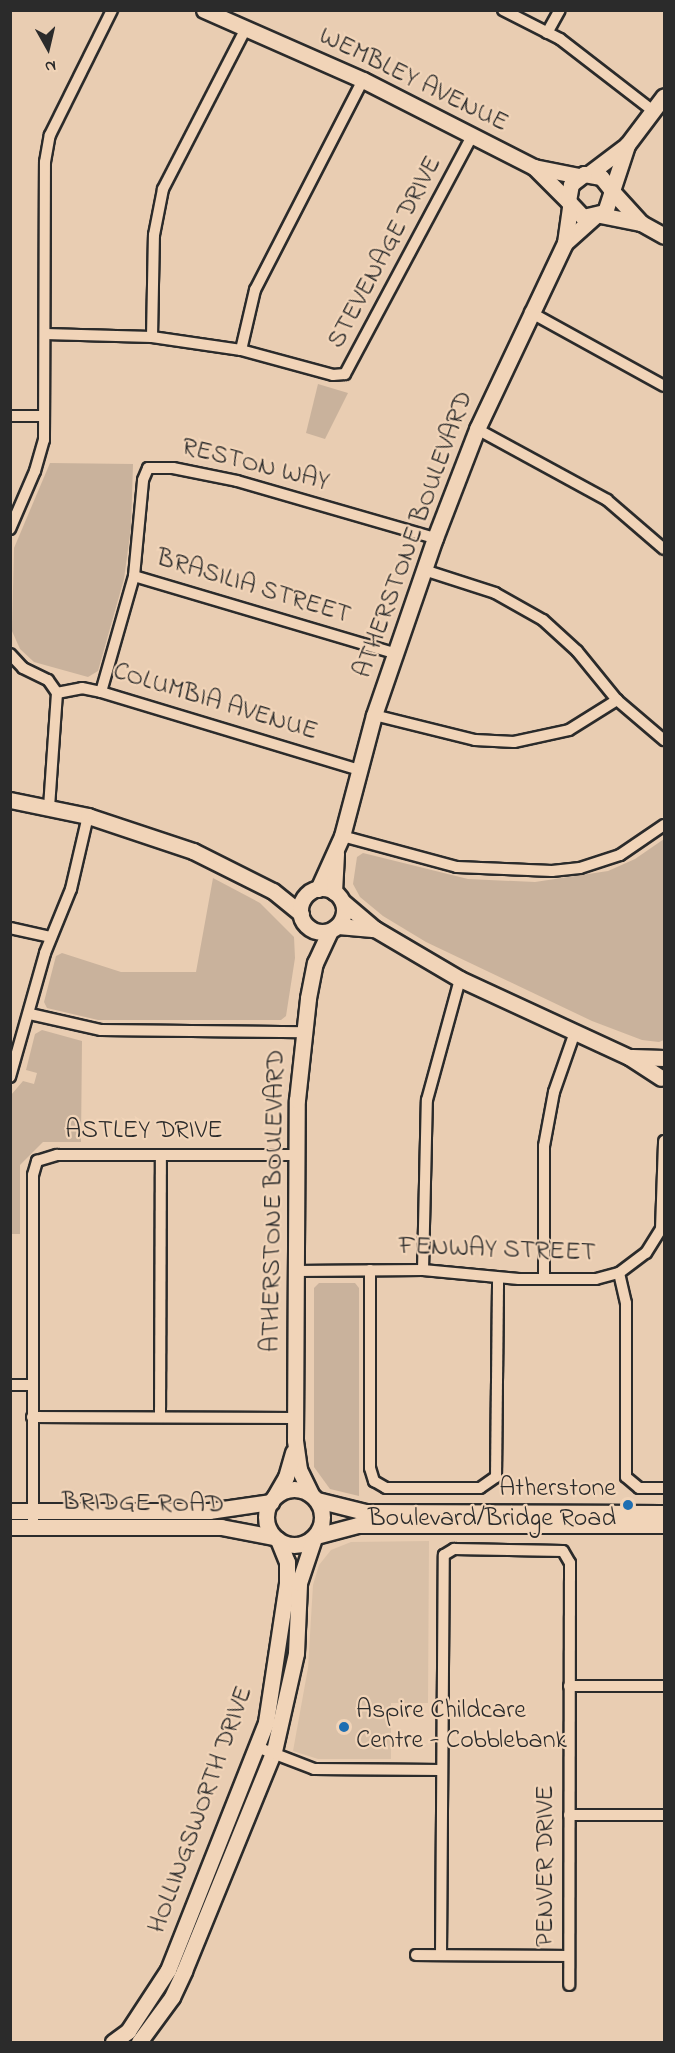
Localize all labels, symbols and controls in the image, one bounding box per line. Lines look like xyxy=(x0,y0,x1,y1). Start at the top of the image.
north arrow xyxy=(18,18,78,78)
street label: WEMBLEY AVENUE xyxy=(313,22,513,140)
text: N xyxy=(43,53,58,78)
street label: STEVENAGE DRIVE xyxy=(322,151,450,355)
street label: ATHERSTONE BOULEVARD xyxy=(349,387,481,683)
street label: RESTON WAY xyxy=(178,433,332,499)
street label: BRASILIA STREET xyxy=(152,544,354,632)
street label: COLUMBIA AVENUE xyxy=(109,657,321,749)
street label: ATHERSTONE BOULEVARD xyxy=(257,1049,293,1353)
street label: ASTLEY DRIVE xyxy=(65,1116,223,1148)
street label: FENWAY STREET xyxy=(398,1232,596,1270)
place label: Atherstone Boulevard/Bridge Road xyxy=(368,1474,616,1536)
street label: BRIDGE ROAD xyxy=(62,1488,224,1522)
marker: Atherstone Boulevard/Bridge Road xyxy=(621,1498,635,1512)
street label: HOLLINGSWORTH DRIVE xyxy=(143,1682,261,1938)
place label: Aspire Childcare Centre - Cobblebank xyxy=(356,1696,567,1757)
marker: Aspire Childcare Centre - Cobblebank xyxy=(337,1720,351,1734)
street label: PENVER DRIVE xyxy=(531,1785,563,1947)

